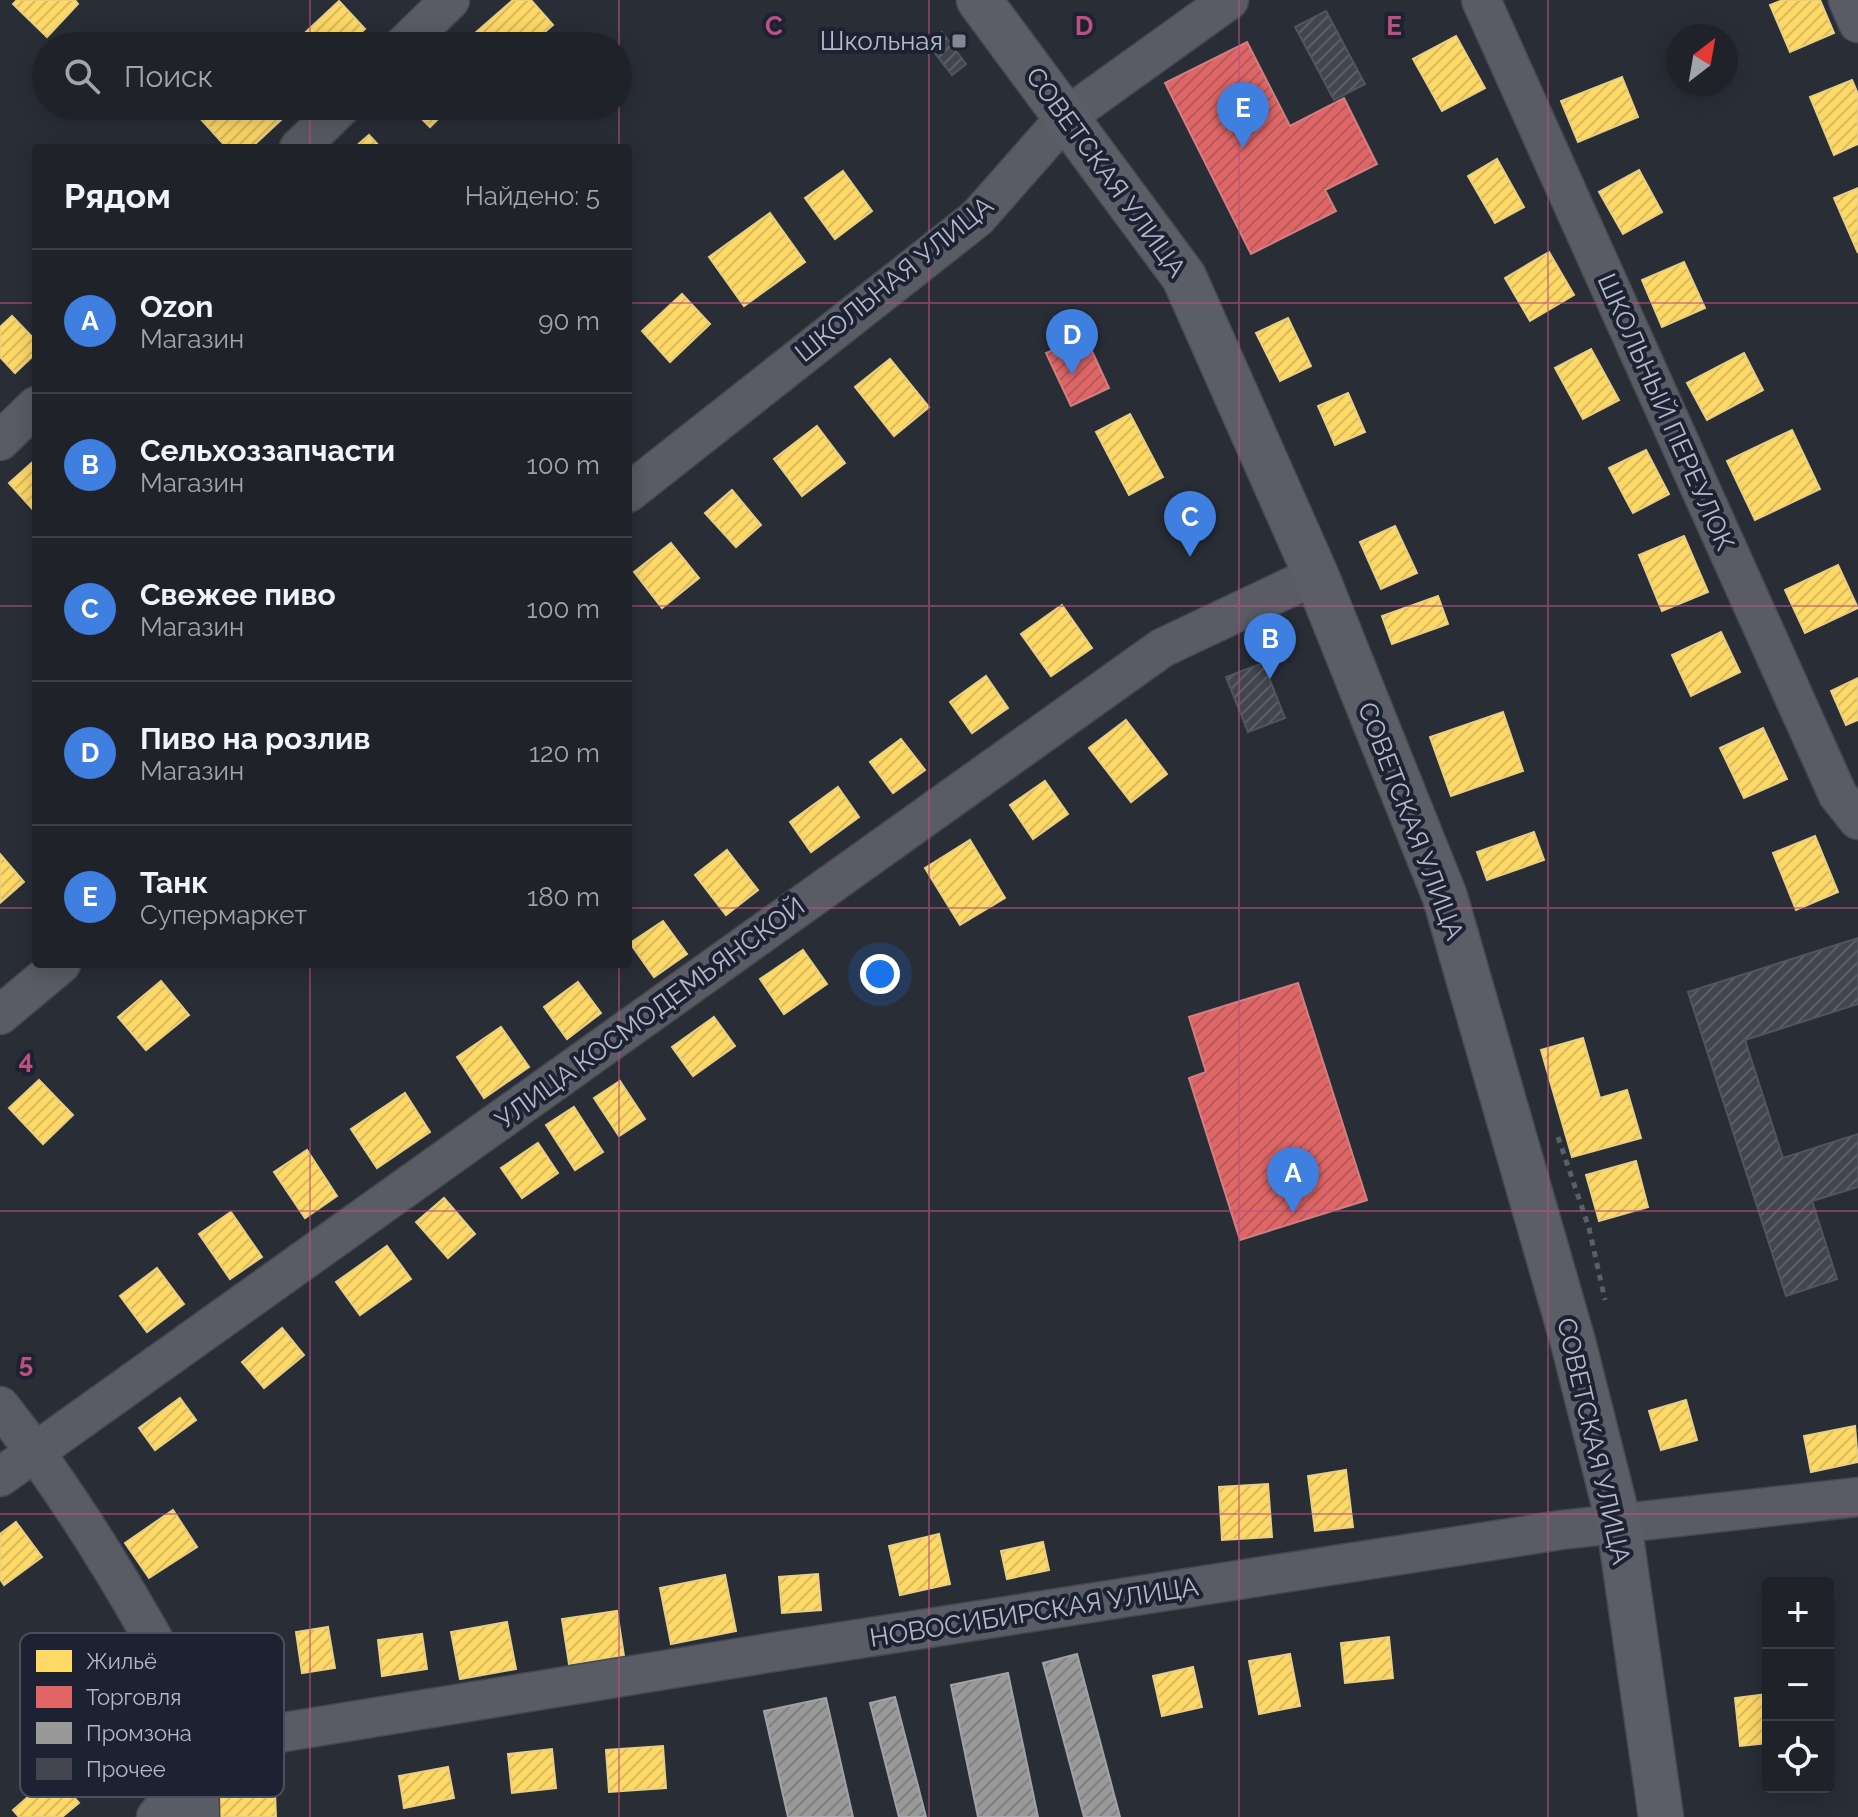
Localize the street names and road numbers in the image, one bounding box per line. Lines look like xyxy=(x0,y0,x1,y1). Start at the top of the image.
street label: СОВЕТСКАЯ УЛИЦА xyxy=(1020,61,1192,283)
street label: ШКОЛЬНАЯ УЛИЦА xyxy=(789,190,999,368)
street label: ШКОЛЬНЫЙ ПЕРЕУЛОК xyxy=(1591,269,1741,555)
street label: СОВЕТСКАЯ УЛИЦА xyxy=(1352,698,1470,944)
street label: УЛИЦА КОСМОДЕМЬЯНСКОЙ xyxy=(490,891,810,1135)
street label: СОВЕТСКАЯ УЛИЦА xyxy=(1551,1315,1637,1568)
street label: НОВОСИБИРСКАЯ УЛИЦА xyxy=(867,1571,1201,1653)

